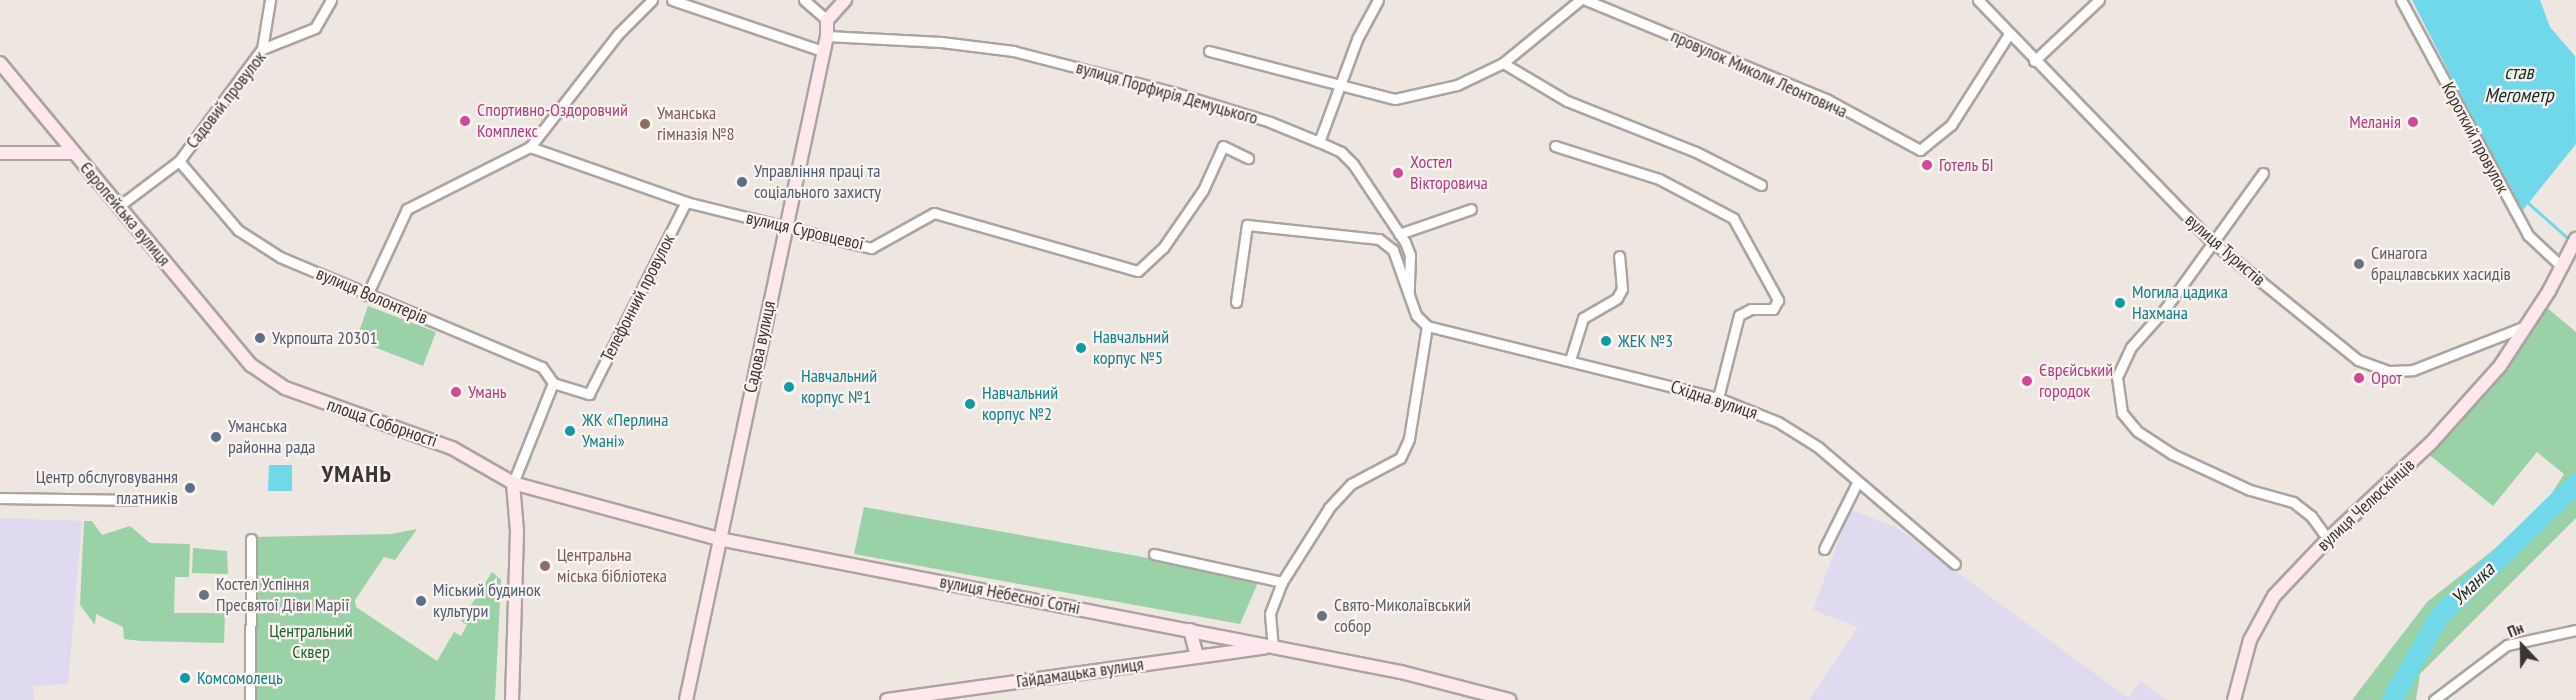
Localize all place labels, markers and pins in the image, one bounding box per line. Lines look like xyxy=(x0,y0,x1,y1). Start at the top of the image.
place label: Спортивно-Оздоровчий Комплекс xyxy=(477,100,628,142)
place label: Уманська гімназія №8 xyxy=(657,103,735,146)
place label: Меланія xyxy=(2349,111,2401,133)
marker: Спортивно-Оздоровчий Комплекс xyxy=(458,114,472,128)
marker: Меланія xyxy=(2406,115,2420,129)
marker: Уманська гімназія №8 xyxy=(638,117,652,131)
place label: Хостел Вікторовича xyxy=(1410,152,1488,195)
place label: Готель БІ xyxy=(1939,154,1994,176)
marker: Готель БІ xyxy=(1920,158,1934,172)
place label: Управління праці та соціального захисту xyxy=(754,161,881,204)
marker: Хостел Вікторовича xyxy=(1391,166,1405,180)
marker: Управління праці та соціального захисту xyxy=(735,175,749,189)
place label: Синагога брацлавських хасидів xyxy=(2371,243,2511,286)
marker: Синагога брацлавських хасидів xyxy=(2352,257,2366,271)
place label: Могила цадика Нахмана xyxy=(2132,282,2228,324)
marker: Могила цадика Нахмана xyxy=(2113,296,2127,310)
place label: Укрпошта 20301 xyxy=(272,327,378,349)
place label: Навчальний корпус №5 xyxy=(1093,327,1169,370)
place label: ЖЕК №3 xyxy=(1618,330,1673,352)
marker: Укрпошта 20301 xyxy=(253,331,267,345)
marker: ЖЕК №3 xyxy=(1599,334,1613,348)
marker: Навчальний корпус №5 xyxy=(1074,341,1088,355)
place label: Єврєйський городок xyxy=(2039,360,2113,403)
place label: Навчальний корпус №1 xyxy=(801,366,877,409)
place label: Орот xyxy=(2371,367,2402,389)
marker: Орот xyxy=(2352,371,2366,385)
marker: Єврєйський городок xyxy=(2020,374,2034,388)
marker: Навчальний корпус №1 xyxy=(782,380,796,394)
place label: Умань xyxy=(468,381,507,403)
place label: Навчальний корпус №2 xyxy=(982,383,1058,426)
marker: Умань xyxy=(449,385,463,399)
marker: Навчальний корпус №2 xyxy=(963,397,977,411)
place label: ЖК «Перлина Умані» xyxy=(582,410,668,452)
place label: Уманська районна рада xyxy=(228,416,315,458)
marker: ЖК «Перлина Умані» xyxy=(563,424,577,438)
marker: Уманська районна рада xyxy=(209,430,223,444)
place label: Центр обслуговування платників xyxy=(36,467,178,510)
marker: Центр обслуговування платників xyxy=(183,481,197,495)
place label: Центральна міська бібліотека xyxy=(557,545,667,588)
marker: Центральна міська бібліотека xyxy=(538,559,552,573)
place label: Костел Успіння Пресвятої Діви Марії xyxy=(216,574,350,616)
place label: Міський будинок культури xyxy=(433,580,541,622)
marker: Костел Успіння Пресвятої Діви Марії xyxy=(197,588,211,602)
marker: Міський будинок культури xyxy=(414,594,428,608)
place label: Свято-Миколаївський собор xyxy=(1334,595,1471,638)
marker: Свято-Миколаївський собор xyxy=(1315,609,1329,623)
place label: Комсомолець xyxy=(197,667,283,689)
marker: Комсомолець xyxy=(178,671,192,685)

